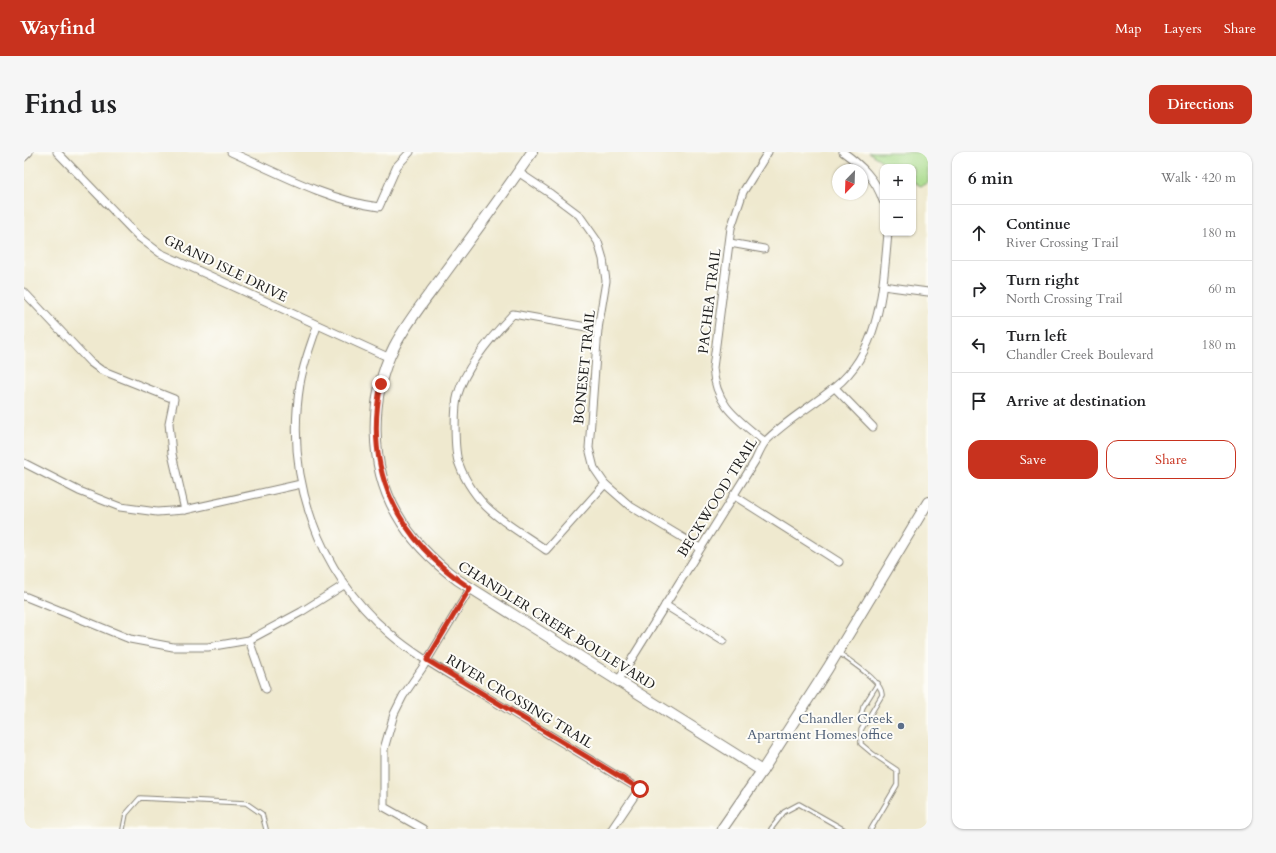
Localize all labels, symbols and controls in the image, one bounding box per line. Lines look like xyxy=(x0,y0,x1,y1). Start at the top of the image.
text: Wayfind xyxy=(20,15,95,41)
text: Map xyxy=(1115,19,1142,38)
text: Layers xyxy=(1164,19,1202,38)
text: Share xyxy=(1224,19,1256,38)
text: Find us xyxy=(24,85,117,123)
button: Directions xyxy=(1149,85,1252,124)
north arrow xyxy=(832,164,868,200)
map controls xyxy=(880,164,916,236)
button: + xyxy=(880,164,916,200)
text: 6 min xyxy=(968,167,1013,190)
text: Walk · 420 m xyxy=(1161,169,1236,187)
button: − xyxy=(880,200,916,236)
text: Continue xyxy=(1006,214,1071,234)
icon: ahead xyxy=(968,222,990,244)
text: 180 m xyxy=(1202,224,1236,242)
street label: GRAND ISLE DRIVE xyxy=(161,230,291,307)
text: River Crossing Trail xyxy=(1006,234,1118,252)
street label: PACHEA TRAIL xyxy=(694,247,725,355)
text: Turn right xyxy=(1006,270,1079,290)
icon: right xyxy=(968,278,990,300)
text: 60 m xyxy=(1208,280,1236,298)
text: North Crossing Trail xyxy=(1006,290,1123,308)
street label: BONESET TRAIL xyxy=(569,308,600,425)
text: Turn left xyxy=(1006,326,1067,346)
icon: left xyxy=(968,334,990,356)
text: 180 m xyxy=(1202,336,1236,354)
text: Chandler Creek Boulevard xyxy=(1006,346,1153,364)
route end xyxy=(372,375,390,393)
icon: arrive xyxy=(968,390,990,412)
text: Arrive at destination xyxy=(1006,391,1146,411)
street label: BECKWOOD TRAIL xyxy=(673,434,762,561)
button: Save xyxy=(968,440,1098,479)
button: Share xyxy=(1106,440,1236,479)
street label: CHANDLER CREEK BOULEVARD xyxy=(454,557,659,694)
street label: RIVER CROSSING TRAIL xyxy=(443,650,597,753)
place label: Chandler Creek Apartment Homes office xyxy=(747,709,894,744)
marker: Chandler Creek Apartment Homes office xyxy=(896,721,906,731)
route start xyxy=(631,780,649,798)

